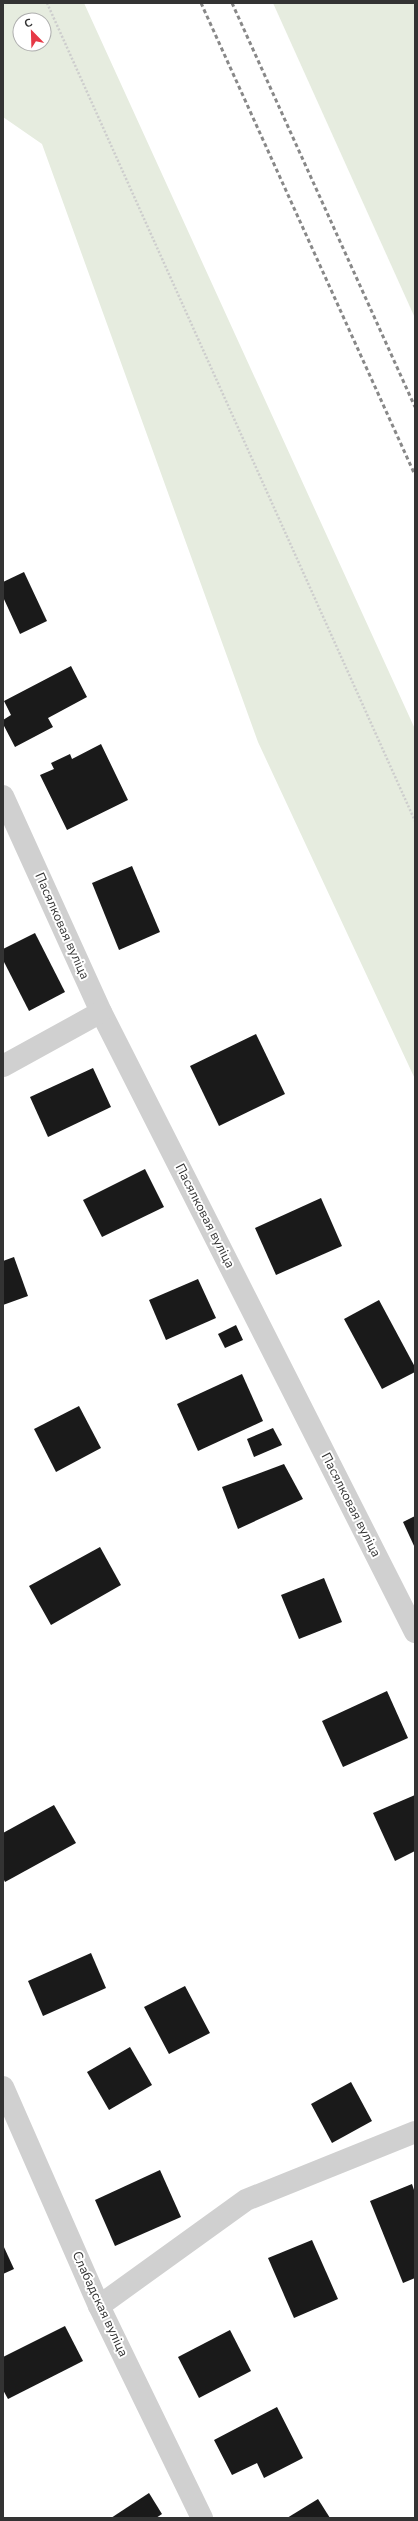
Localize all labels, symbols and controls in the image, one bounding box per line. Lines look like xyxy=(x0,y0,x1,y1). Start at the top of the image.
north arrow xyxy=(12,12,52,52)
text: С xyxy=(22,15,35,32)
street label: Пасялковая вуліца xyxy=(30,870,94,982)
street label: Пасялковая вуліца xyxy=(171,1161,239,1271)
street label: Пасялковая вуліца xyxy=(317,1450,385,1560)
street label: Слабадская вуліца xyxy=(68,2248,132,2360)

